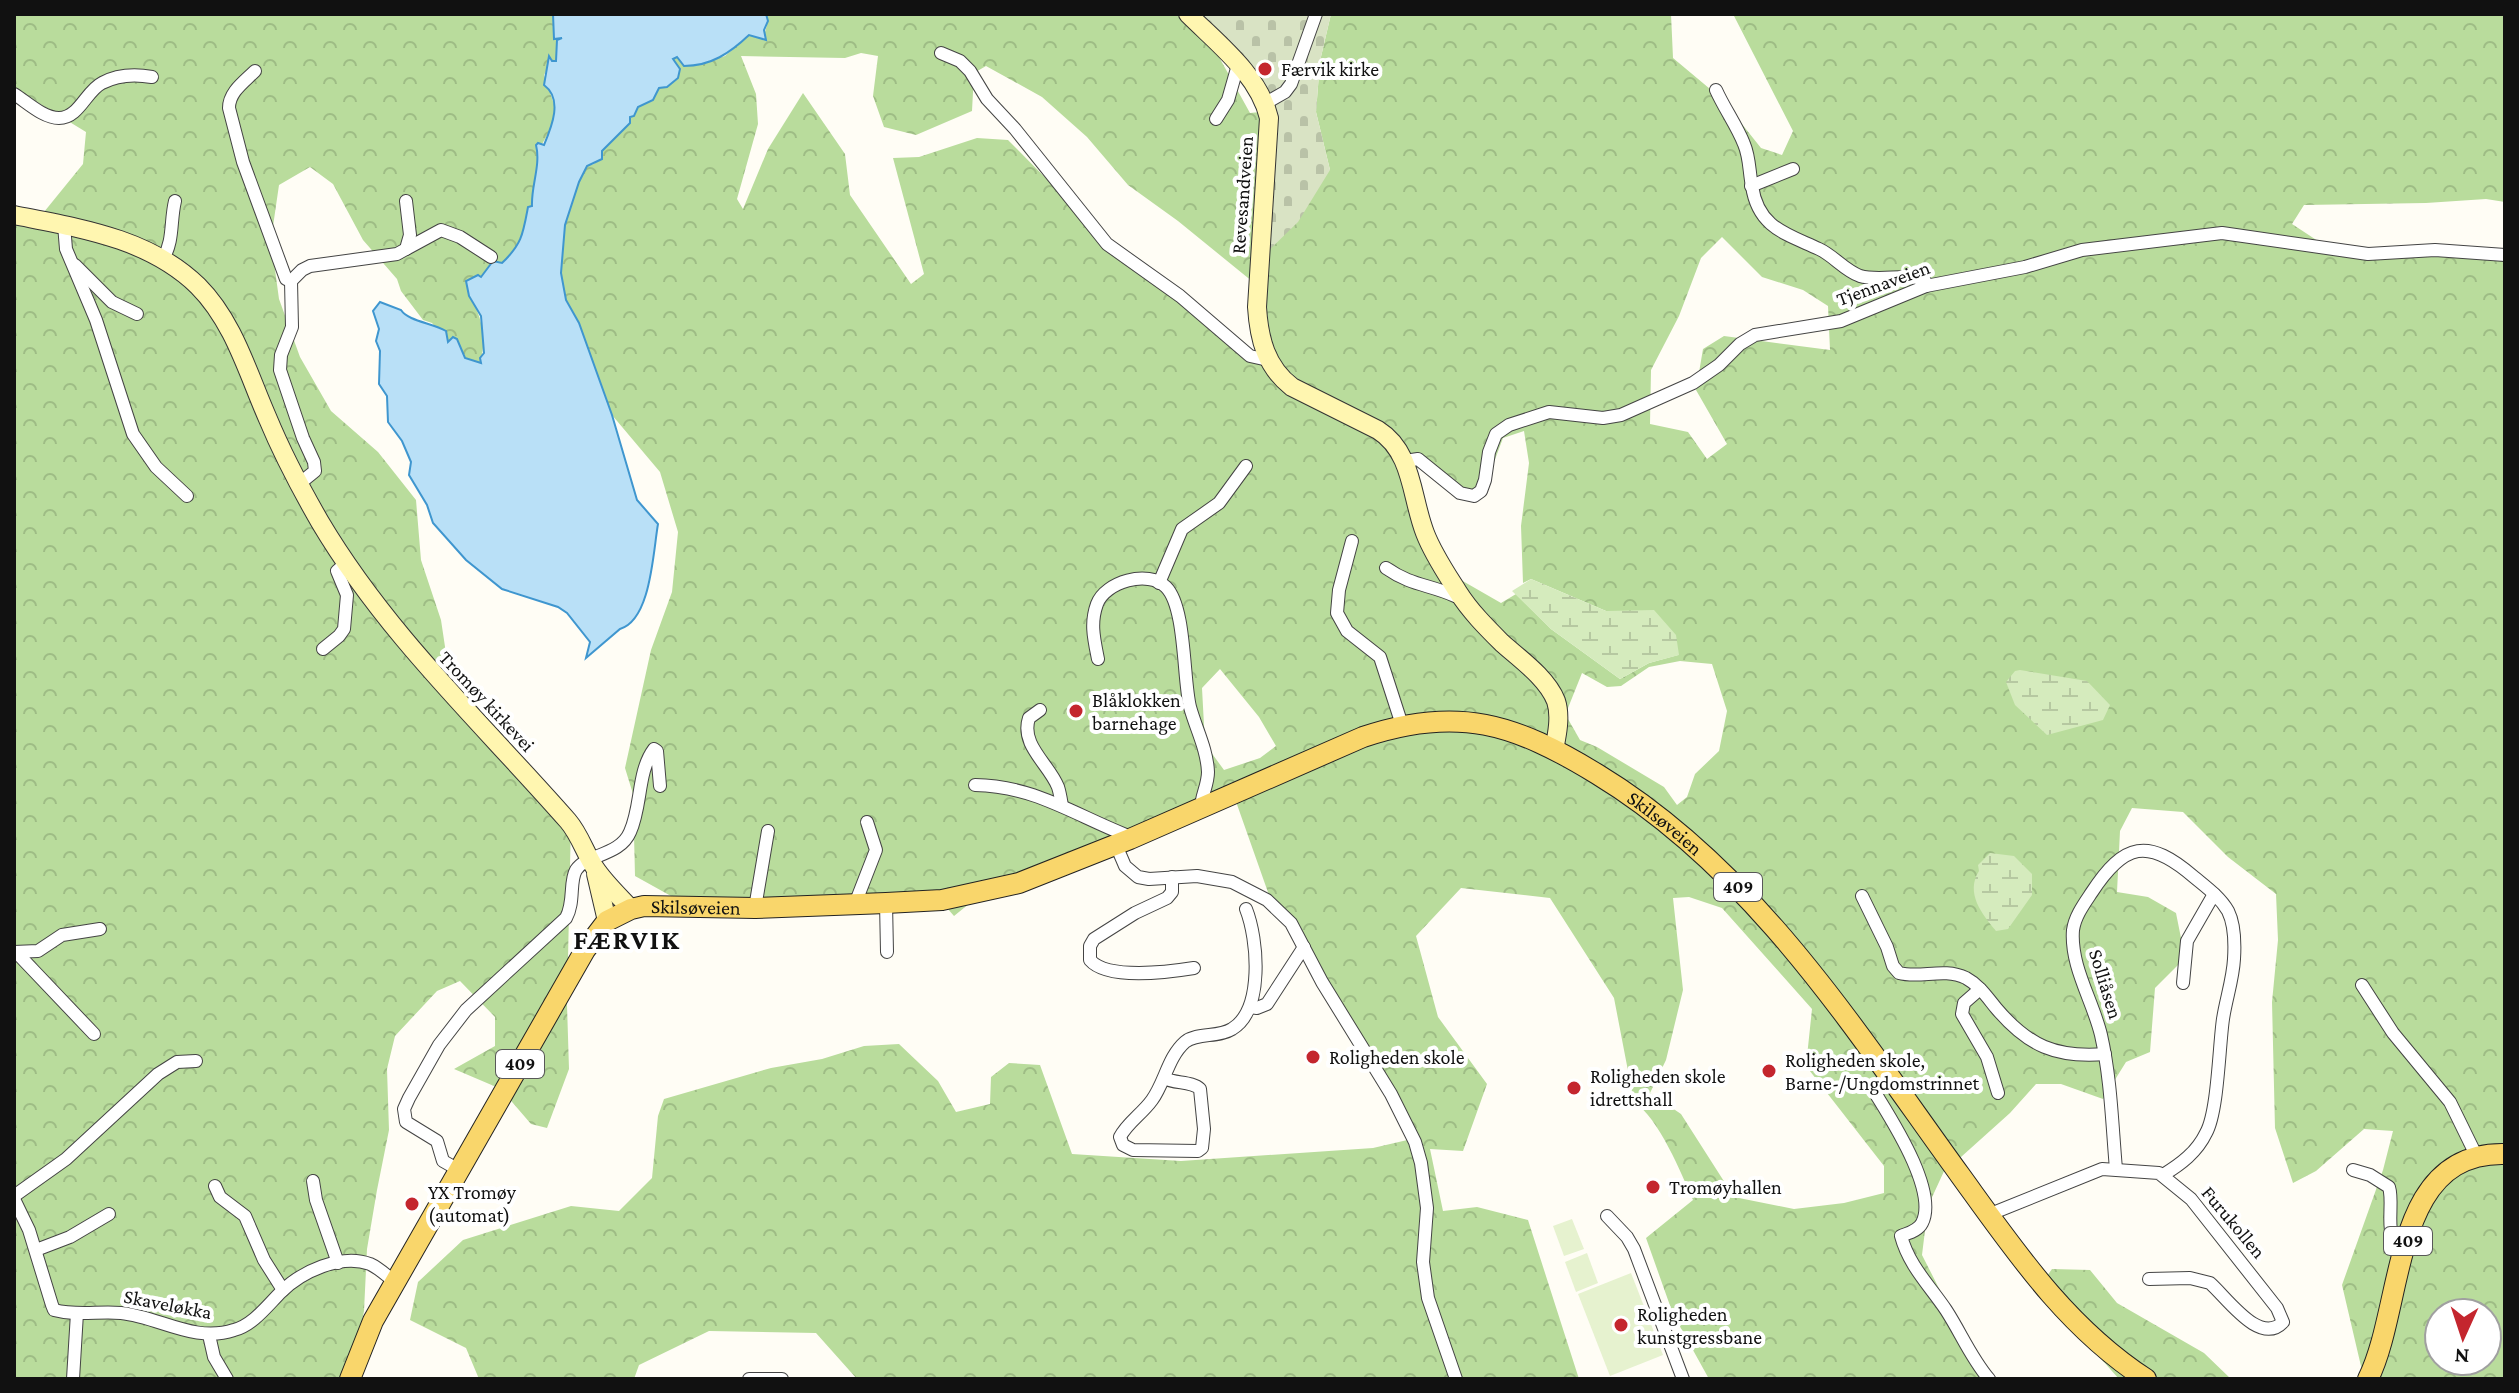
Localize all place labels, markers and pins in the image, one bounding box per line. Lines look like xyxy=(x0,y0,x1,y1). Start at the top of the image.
place label: Færvik kirke xyxy=(1281,58,1379,80)
marker: Færvik kirke xyxy=(1256,60,1274,78)
place label: Blåklokken barnehage xyxy=(1092,689,1181,735)
marker: Blåklokken barnehage xyxy=(1067,702,1085,720)
place label: Roligheden skole xyxy=(1329,1046,1465,1069)
marker: Roligheden skole xyxy=(1304,1048,1322,1066)
place label: Roligheden skole, Barne-/Ungdomstrinnet xyxy=(1785,1049,1980,1095)
marker: Roligheden skole, Barne-/Ungdomstrinnet xyxy=(1760,1062,1778,1080)
place label: Roligheden skole idrettshall xyxy=(1590,1065,1726,1110)
marker: Roligheden skole idrettshall xyxy=(1565,1079,1583,1097)
place label: Tromøyhallen xyxy=(1669,1176,1782,1199)
marker: Tromøyhallen xyxy=(1644,1178,1662,1196)
place label: YX Tromøy (automat) xyxy=(428,1181,517,1227)
marker: YX Tromøy (automat) xyxy=(403,1195,421,1213)
place label: Roligheden kunstgressbane xyxy=(1637,1303,1762,1349)
marker: Roligheden kunstgressbane xyxy=(1612,1316,1630,1334)

